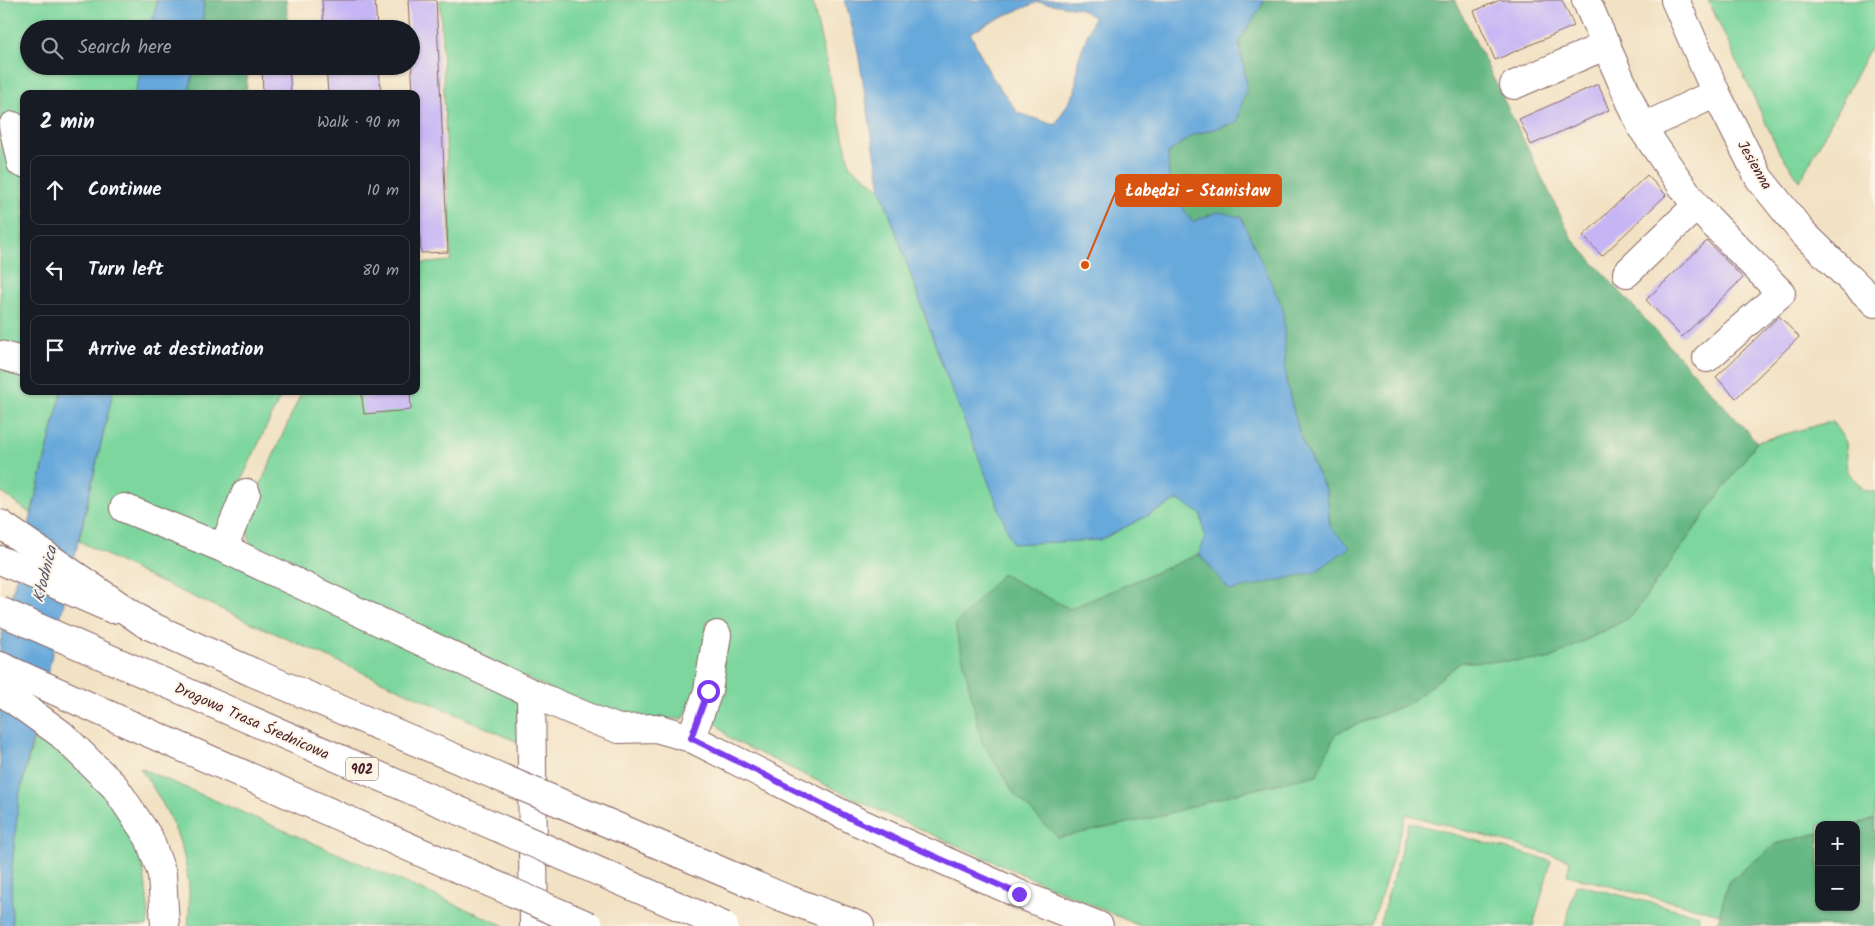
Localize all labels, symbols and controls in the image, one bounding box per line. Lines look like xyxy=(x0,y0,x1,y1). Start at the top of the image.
search box xyxy=(20,20,420,75)
text: Search here xyxy=(78,33,172,63)
icon: search xyxy=(38,34,66,62)
text: 2 min xyxy=(40,106,95,139)
text: Walk · 90 m xyxy=(317,110,400,135)
street label: Jesienna xyxy=(1730,136,1778,195)
text: Continue xyxy=(88,175,161,205)
callout: Łabędzi - Stanisław xyxy=(1116,175,1281,206)
icon: ahead xyxy=(41,176,69,204)
text: 10 m xyxy=(367,178,399,203)
text: Łabędzi - Stanisław xyxy=(1126,179,1271,204)
text: Turn left xyxy=(88,255,163,285)
icon: left xyxy=(41,256,69,284)
text: 80 m xyxy=(362,258,399,283)
text: Arrive at destination xyxy=(88,335,264,365)
icon: arrive xyxy=(41,336,69,364)
water label: Kłodnica xyxy=(26,542,65,605)
street label: Drogowa Trasa Średnicowa xyxy=(170,677,333,767)
route start xyxy=(697,680,720,703)
road number: 902 xyxy=(346,758,378,781)
map controls xyxy=(1815,821,1860,911)
button: + xyxy=(1815,821,1860,866)
button: − xyxy=(1815,866,1860,911)
route end xyxy=(1008,883,1031,906)

